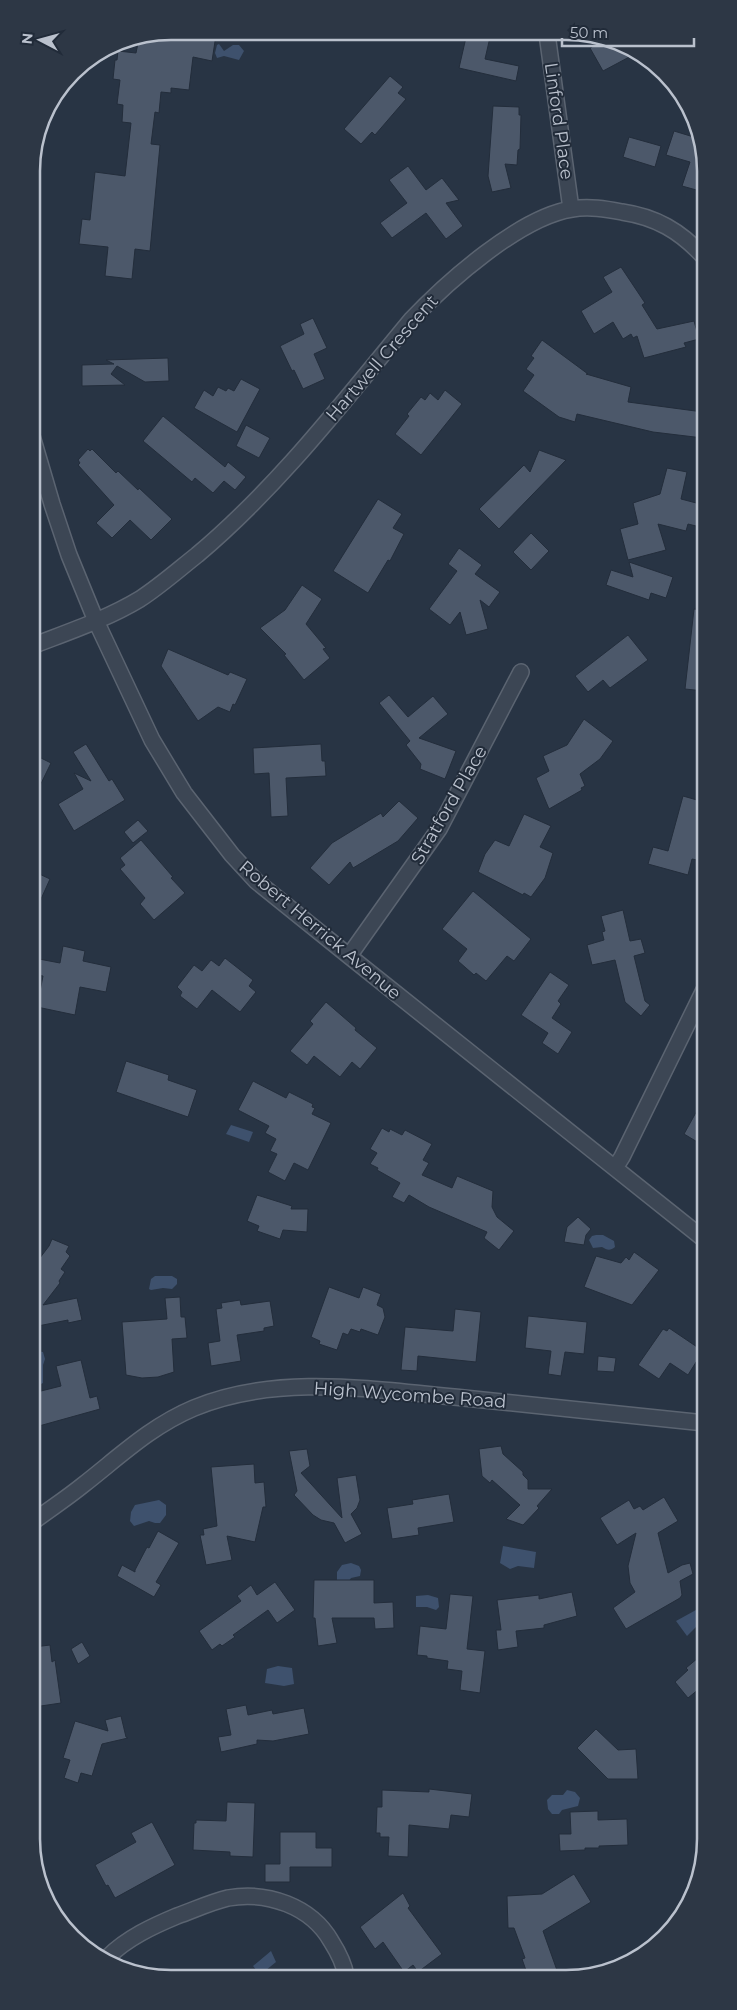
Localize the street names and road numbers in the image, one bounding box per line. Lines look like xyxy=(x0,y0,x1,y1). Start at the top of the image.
street label: Linford Place xyxy=(540,61,578,181)
street label: Hartwell Crescent xyxy=(321,290,443,426)
street label: Stratford Place xyxy=(406,742,492,868)
street label: Robert Herrick Avenue xyxy=(234,856,406,1004)
street label: High Wycombe Road xyxy=(313,1377,507,1413)

